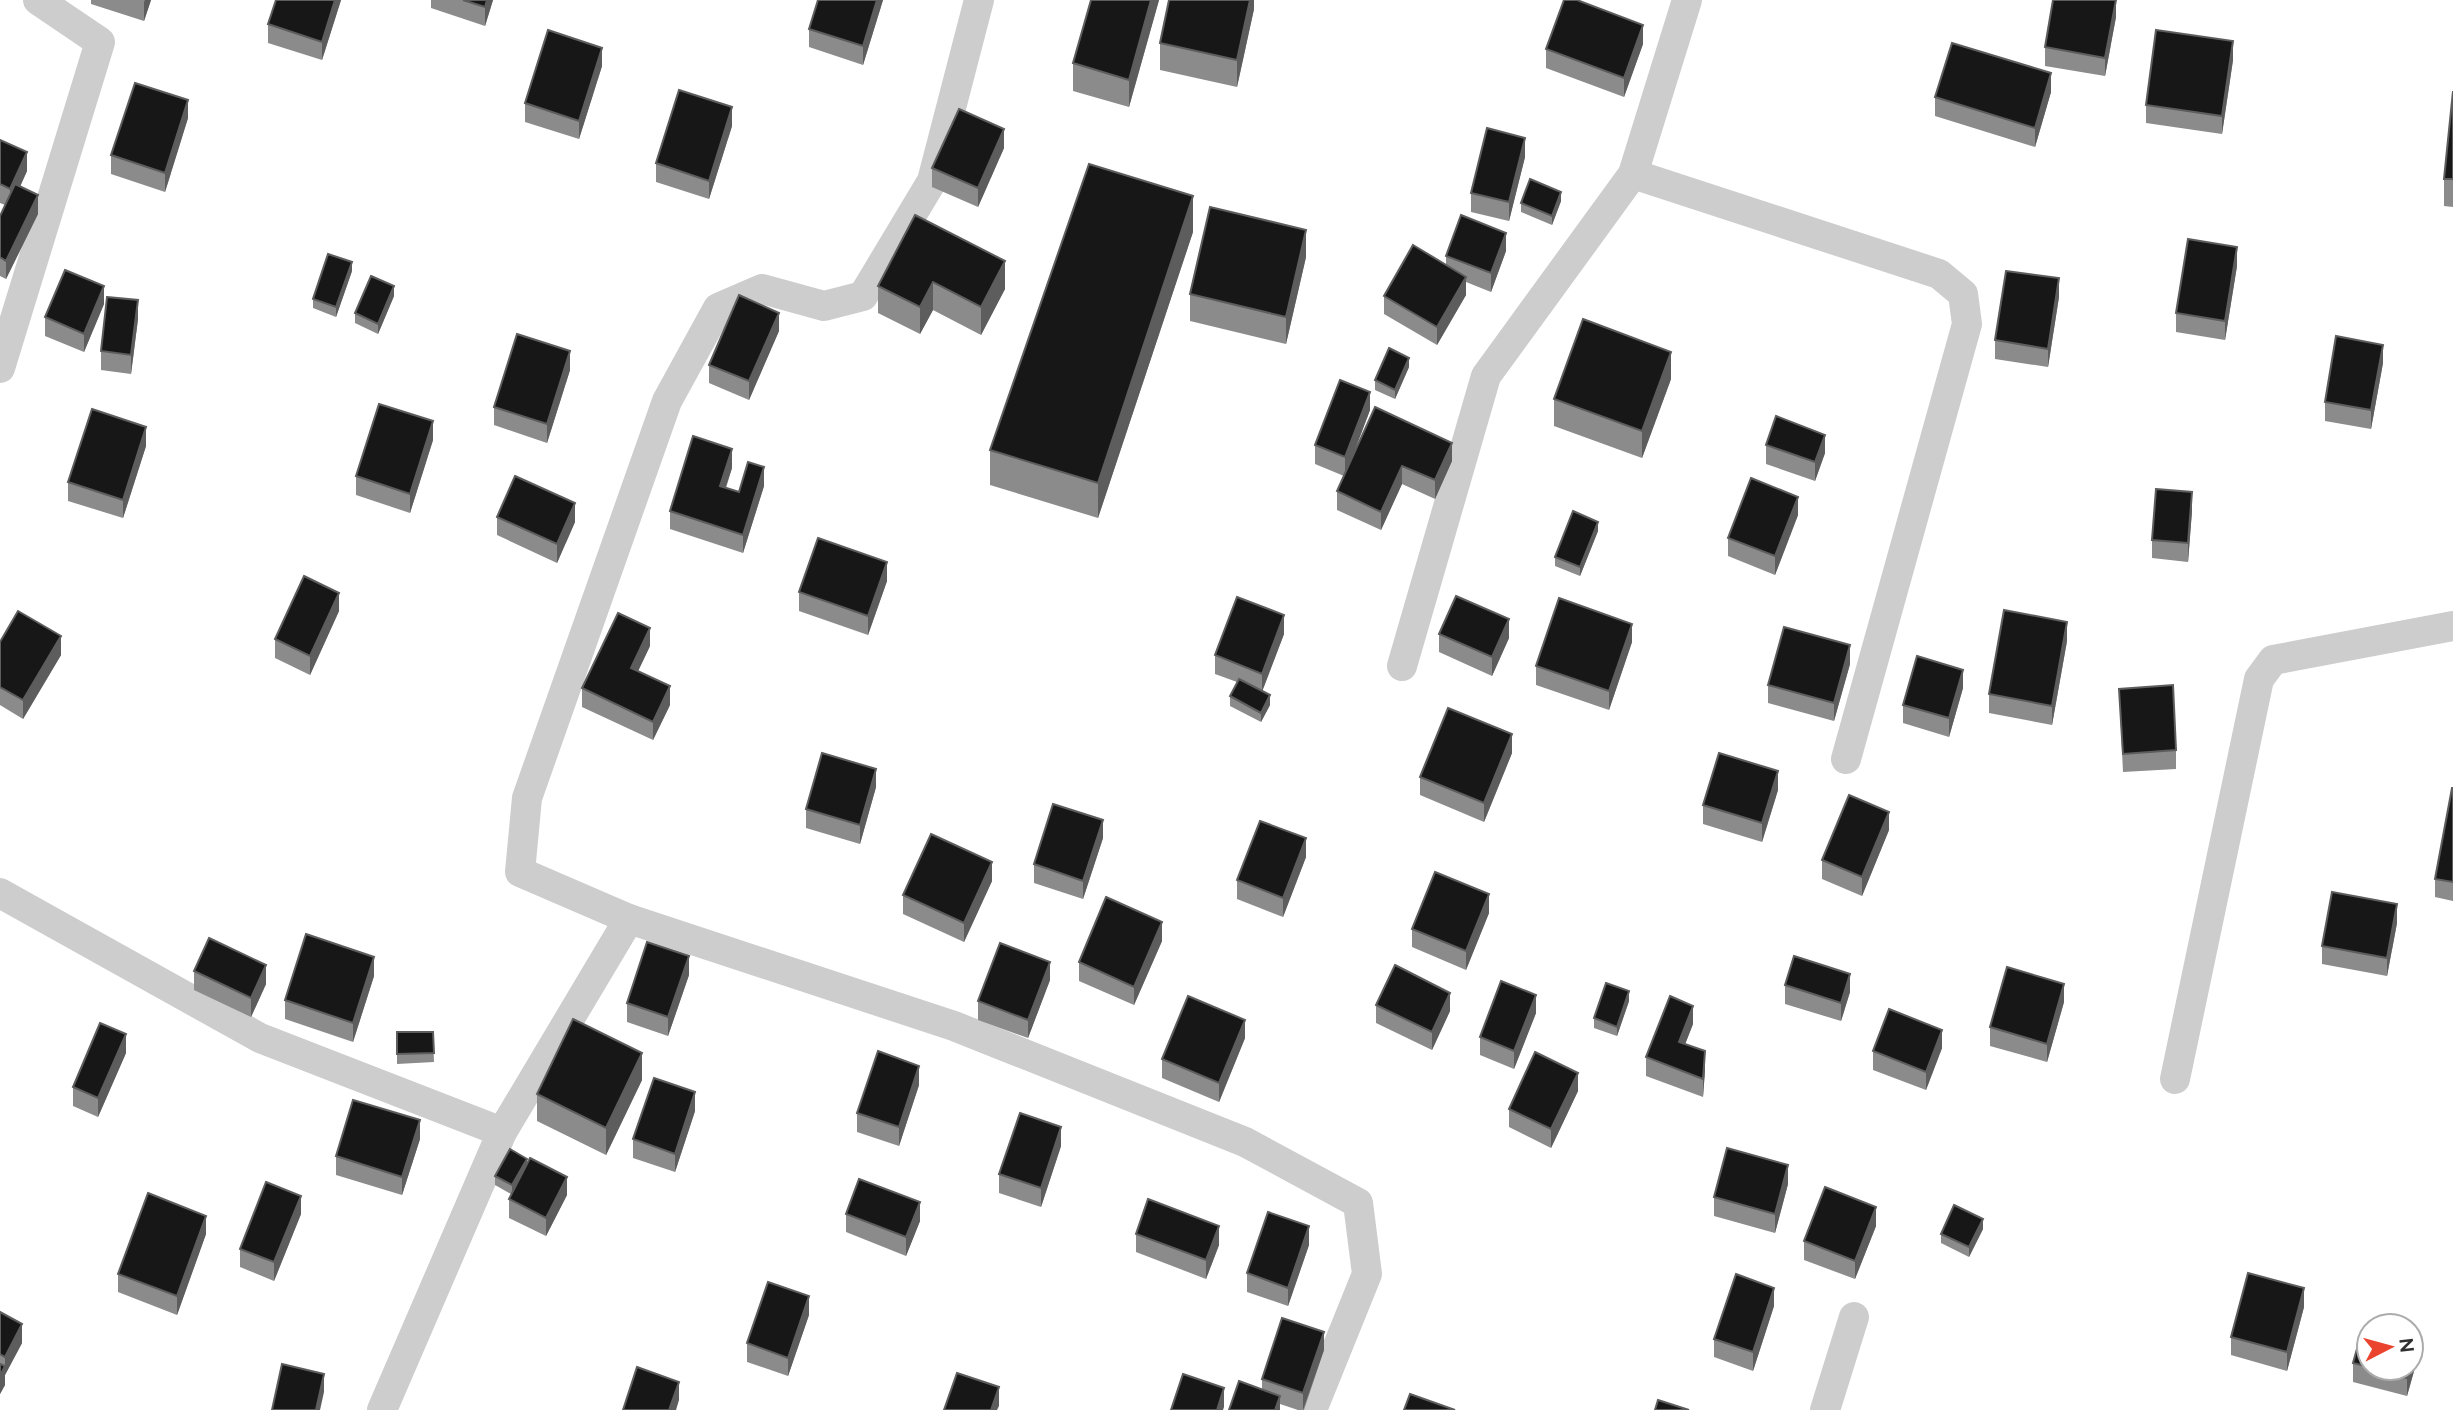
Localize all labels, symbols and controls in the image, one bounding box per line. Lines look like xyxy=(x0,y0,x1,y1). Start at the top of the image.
north arrow xyxy=(2355,1312,2425,1382)
text: N xyxy=(2395,1337,2419,1354)

